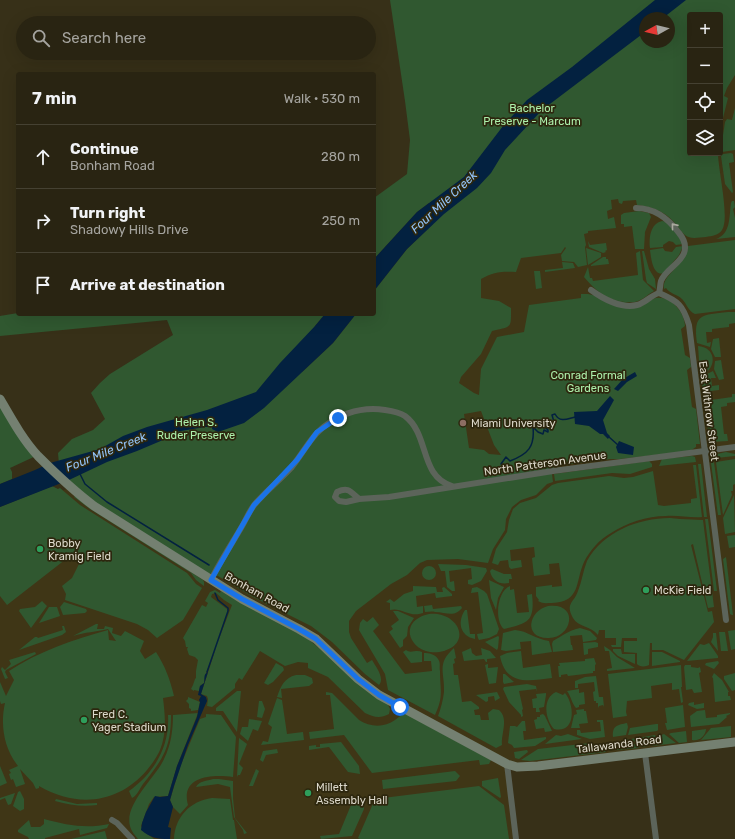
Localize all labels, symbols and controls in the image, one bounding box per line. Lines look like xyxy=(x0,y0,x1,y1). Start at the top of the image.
north arrow xyxy=(639,12,675,48)
map controls xyxy=(687,12,723,156)
button: + xyxy=(687,12,723,48)
search box xyxy=(16,16,376,60)
icon: search xyxy=(30,27,52,49)
text: Search here xyxy=(62,29,146,47)
button: − xyxy=(687,48,723,84)
button: locate xyxy=(687,84,723,120)
text: 7 min xyxy=(32,88,77,108)
text: Walk · 530 m xyxy=(284,91,360,106)
park label: Bachelor Preserve - Marcum xyxy=(483,102,581,128)
button: layers xyxy=(687,120,723,156)
text: Continue xyxy=(70,140,139,158)
icon: ahead xyxy=(32,146,54,168)
text: 280 m xyxy=(321,149,360,164)
text: Bonham Road xyxy=(70,158,155,173)
water label: Four Mile Creek xyxy=(408,167,481,236)
text: Turn right xyxy=(70,204,145,222)
icon: right xyxy=(32,210,54,232)
text: 250 m xyxy=(322,213,360,228)
text: Shadowy Hills Drive xyxy=(70,222,189,237)
one-way arrow xyxy=(672,224,679,231)
icon: arrive xyxy=(32,274,54,296)
text: Arrive at destination xyxy=(70,276,225,294)
street label: East Withrow Street xyxy=(696,360,721,463)
park label: Conrad Formal Gardens xyxy=(550,369,626,395)
route end xyxy=(329,409,347,427)
park label: Helen S. Ruder Preserve xyxy=(157,416,235,442)
place label: Miami University xyxy=(471,417,556,430)
marker: Miami University xyxy=(458,418,468,428)
water label: Four Mile Creek xyxy=(64,429,149,475)
street label: North Patterson Avenue xyxy=(483,448,607,479)
place label: Bobby Kramig Field xyxy=(48,537,111,563)
marker: Bobby Kramig Field xyxy=(35,544,45,554)
street label: Bonham Road xyxy=(222,569,291,615)
place label: McKie Field xyxy=(654,584,711,597)
marker: McKie Field xyxy=(641,585,651,595)
route start xyxy=(391,698,409,716)
place label: Fred C. Yager Stadium xyxy=(92,708,167,734)
marker: Fred C. Yager Stadium xyxy=(79,715,89,725)
street label: Tallawanda Road xyxy=(576,733,662,756)
place label: Millett Assembly Hall xyxy=(316,781,388,807)
marker: Millett Assembly Hall xyxy=(303,788,313,798)

